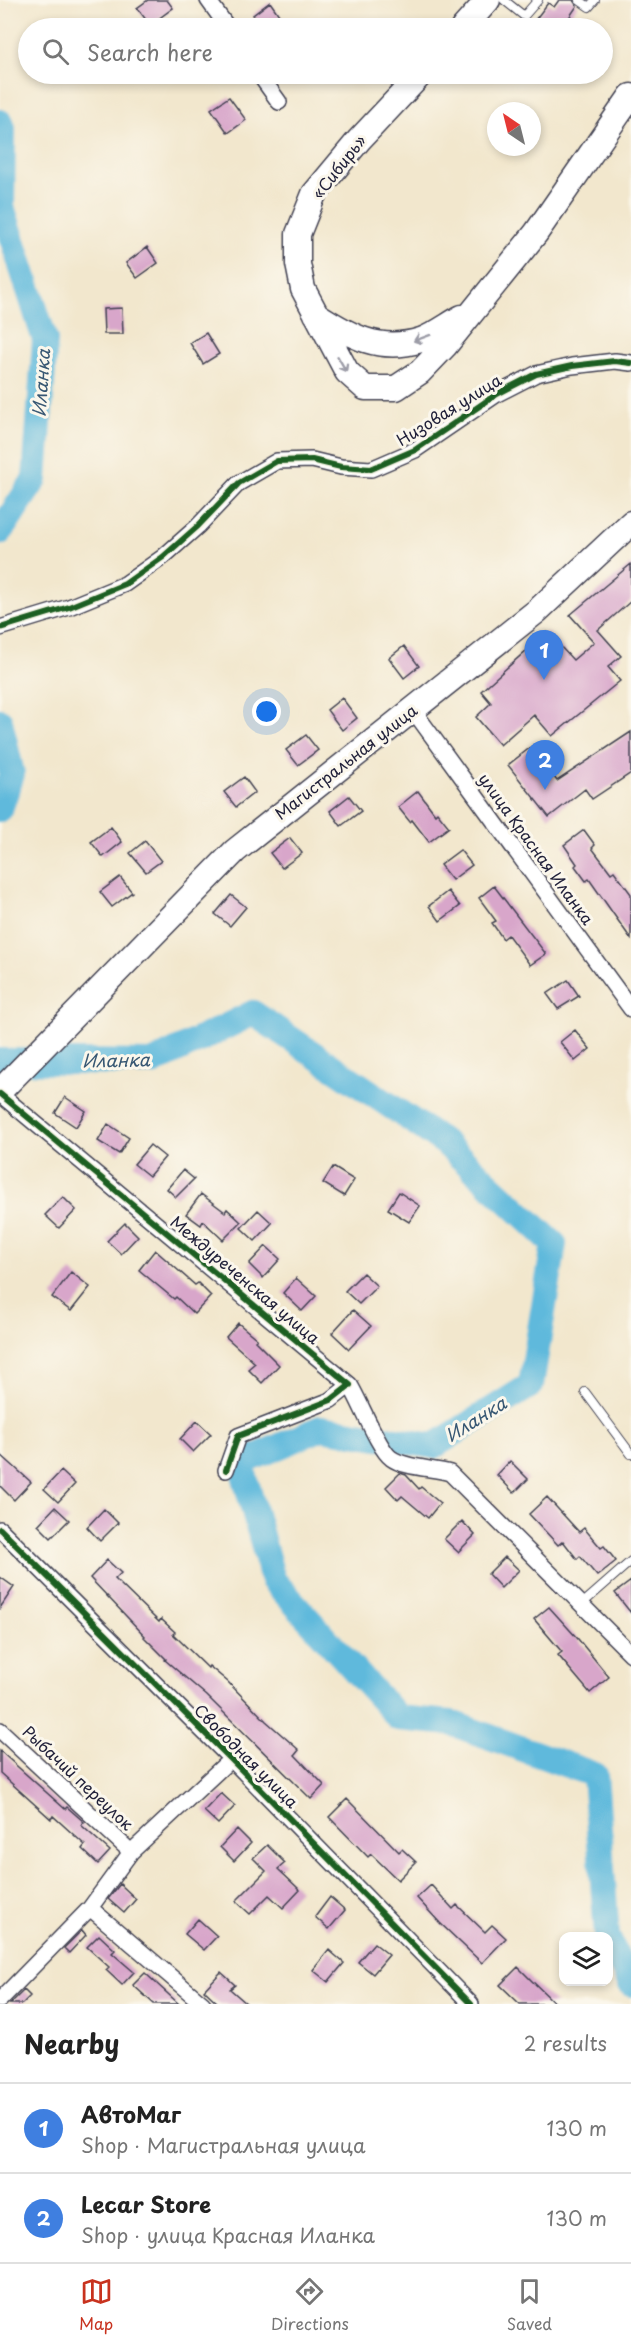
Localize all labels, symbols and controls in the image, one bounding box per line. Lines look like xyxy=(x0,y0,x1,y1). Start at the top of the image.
search box xyxy=(18,18,613,84)
icon: search xyxy=(39,35,72,68)
text: Search here xyxy=(87,35,213,68)
north arrow xyxy=(487,102,541,156)
street label: «Сибирь» xyxy=(305,129,371,204)
one-way arrow xyxy=(413,333,431,344)
water label: Иланка xyxy=(25,347,56,418)
one-way arrow xyxy=(337,355,349,372)
street label: Низовая улица xyxy=(391,367,506,451)
pin: 1 xyxy=(524,630,564,680)
your location xyxy=(252,697,281,726)
street label: Магистральная улица xyxy=(269,698,422,825)
pin: 2 xyxy=(526,740,564,790)
street label: улица Красная Иланка xyxy=(473,767,600,929)
water label: Иланка xyxy=(82,1045,151,1074)
street label: Междуреченская улица xyxy=(166,1209,326,1349)
water label: Иланка xyxy=(439,1389,512,1448)
street label: Свободная улица xyxy=(189,1698,304,1813)
street label: Рыбачий переулок xyxy=(18,1719,140,1835)
map controls xyxy=(559,1932,613,1986)
button: layers xyxy=(559,1932,613,1986)
text: Nearby xyxy=(24,2024,119,2063)
text: 2 results xyxy=(524,2028,607,2058)
text: АвтоМаг xyxy=(81,2097,181,2130)
text: 1 xyxy=(39,2113,48,2143)
text: 130 m xyxy=(547,2113,607,2143)
text: Shop · Магистральная улица xyxy=(81,2130,366,2160)
text: Lecar Store xyxy=(81,2187,211,2220)
text: 2 xyxy=(36,2203,51,2233)
text: 130 m xyxy=(547,2203,607,2233)
text: Shop · улица Красная Иланка xyxy=(81,2220,375,2250)
tab: Map xyxy=(79,2275,113,2335)
tab: Directions xyxy=(271,2275,349,2335)
tab: Saved xyxy=(507,2275,552,2335)

